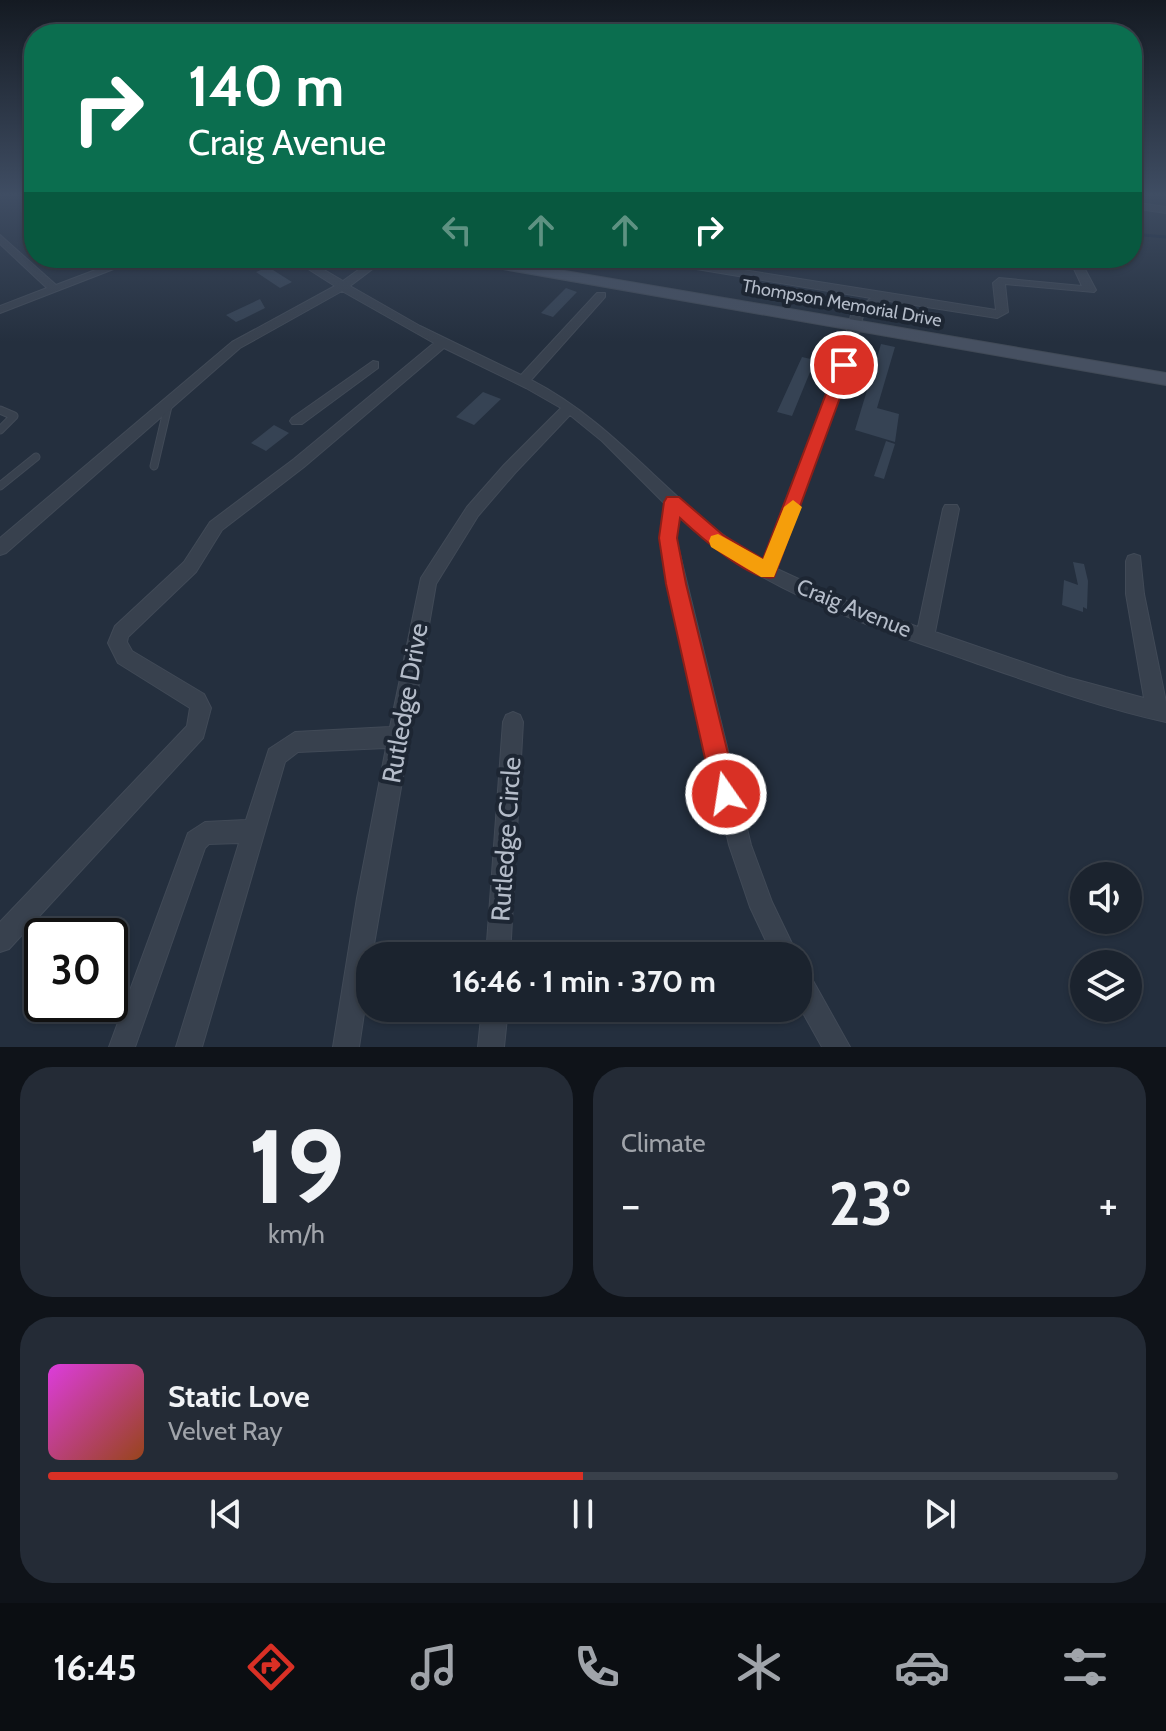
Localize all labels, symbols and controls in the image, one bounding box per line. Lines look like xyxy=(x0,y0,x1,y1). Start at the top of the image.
text: 140 m xyxy=(188,52,344,120)
icon: right xyxy=(56,56,160,160)
text: Craig Avenue xyxy=(188,120,386,164)
icon: left xyxy=(435,208,479,252)
icon: ahead xyxy=(519,208,563,252)
icon: ahead xyxy=(603,208,647,252)
icon: right xyxy=(687,208,731,252)
street label: Thompson Memorial Drive xyxy=(740,275,944,331)
pin xyxy=(810,331,878,399)
icon: arrive xyxy=(822,343,866,387)
street label: Craig Avenue xyxy=(793,573,915,643)
street label: Rutledge Drive xyxy=(375,620,435,786)
position arrow xyxy=(684,752,768,836)
street label: Rutledge Circle xyxy=(484,756,528,922)
map controls xyxy=(1070,862,1142,1022)
button: sound xyxy=(1070,862,1142,934)
speed limit sign: 30 xyxy=(24,918,128,1022)
button: layers xyxy=(1070,950,1142,1022)
text: 16:46 · 1 min · 370 m xyxy=(452,963,716,1000)
text: 19 xyxy=(248,1103,345,1229)
text: Climate xyxy=(621,1127,706,1159)
text: 23° xyxy=(829,1167,910,1240)
text: − xyxy=(621,1178,640,1231)
text: + xyxy=(1099,1178,1118,1231)
text: km/h xyxy=(268,1218,325,1250)
text: Static Love xyxy=(168,1378,310,1415)
text: Velvet Ray xyxy=(168,1415,283,1447)
icon: previous xyxy=(204,1492,248,1536)
icon: pause xyxy=(561,1492,605,1536)
icon: next xyxy=(918,1492,962,1536)
icon: directions xyxy=(243,1639,299,1695)
icon: music xyxy=(406,1639,462,1695)
icon: phone xyxy=(569,1639,625,1695)
icon: climate xyxy=(731,1639,787,1695)
icon: car xyxy=(894,1639,950,1695)
icon: filters xyxy=(1057,1639,1113,1695)
text: 16:45 xyxy=(53,1645,137,1689)

